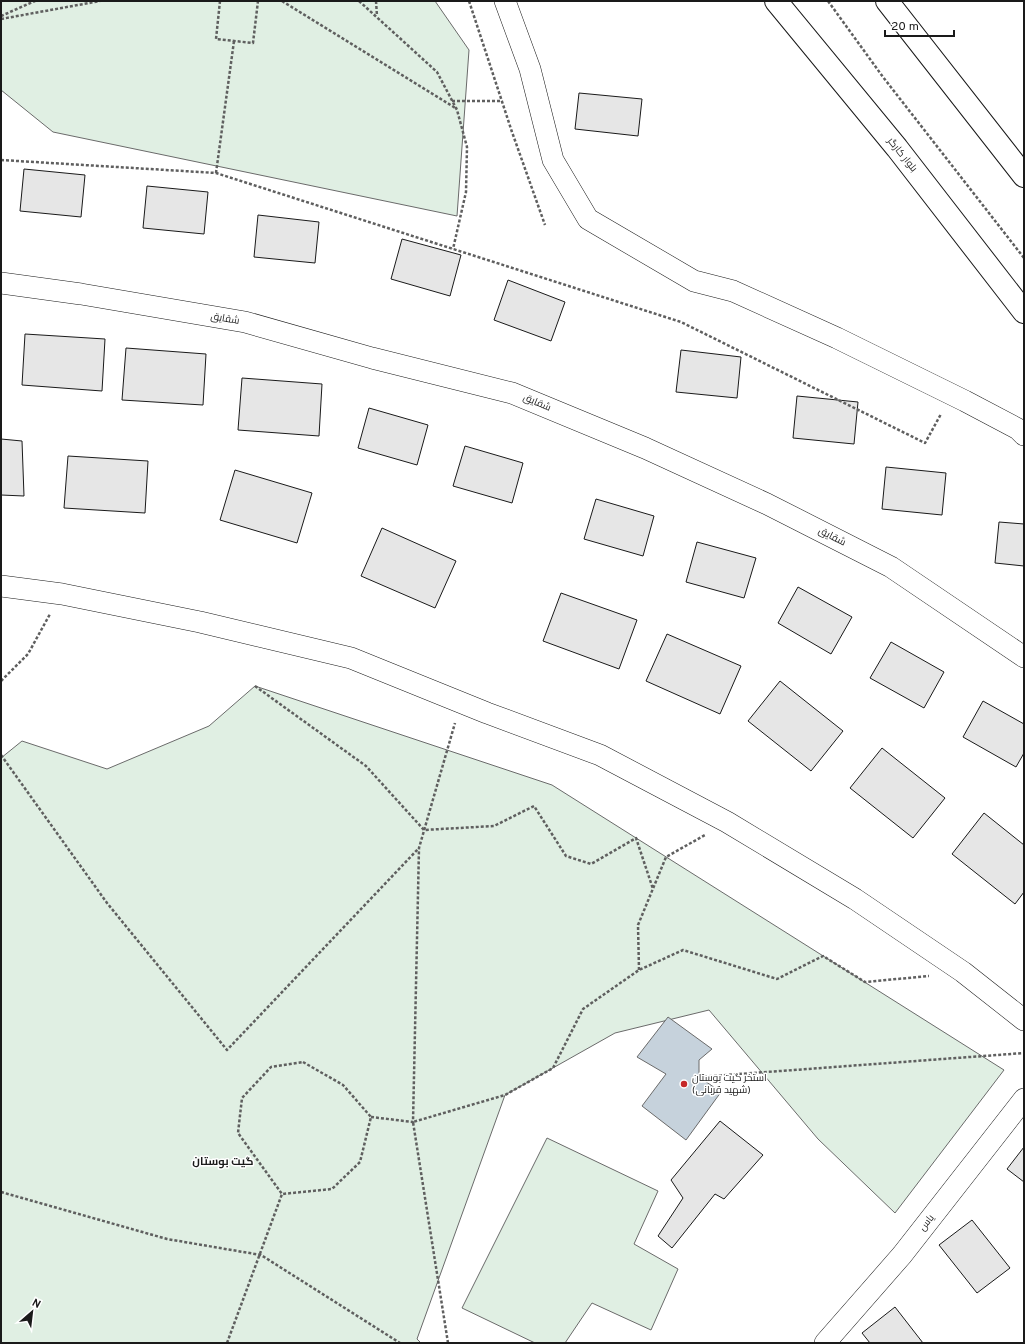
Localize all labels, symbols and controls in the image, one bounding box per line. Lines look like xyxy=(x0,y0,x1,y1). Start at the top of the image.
scale bar xyxy=(885,12,954,38)
text: 20 m xyxy=(891,19,919,35)
street label: بلوار کارگر xyxy=(883,134,920,175)
street label: شقایق xyxy=(209,310,241,328)
street label: شقایق xyxy=(521,391,553,415)
street label: شقایق xyxy=(816,525,848,549)
place label: استخر گیت بوستان (شهید قربانی) xyxy=(692,1072,767,1097)
marker: استخر گیت بوستان (شهید قربانی) xyxy=(679,1079,689,1089)
district label: گیت بوستان xyxy=(192,1155,254,1169)
street label: یاس xyxy=(916,1212,938,1234)
north arrow xyxy=(12,1292,52,1332)
text: N xyxy=(29,1296,43,1312)

